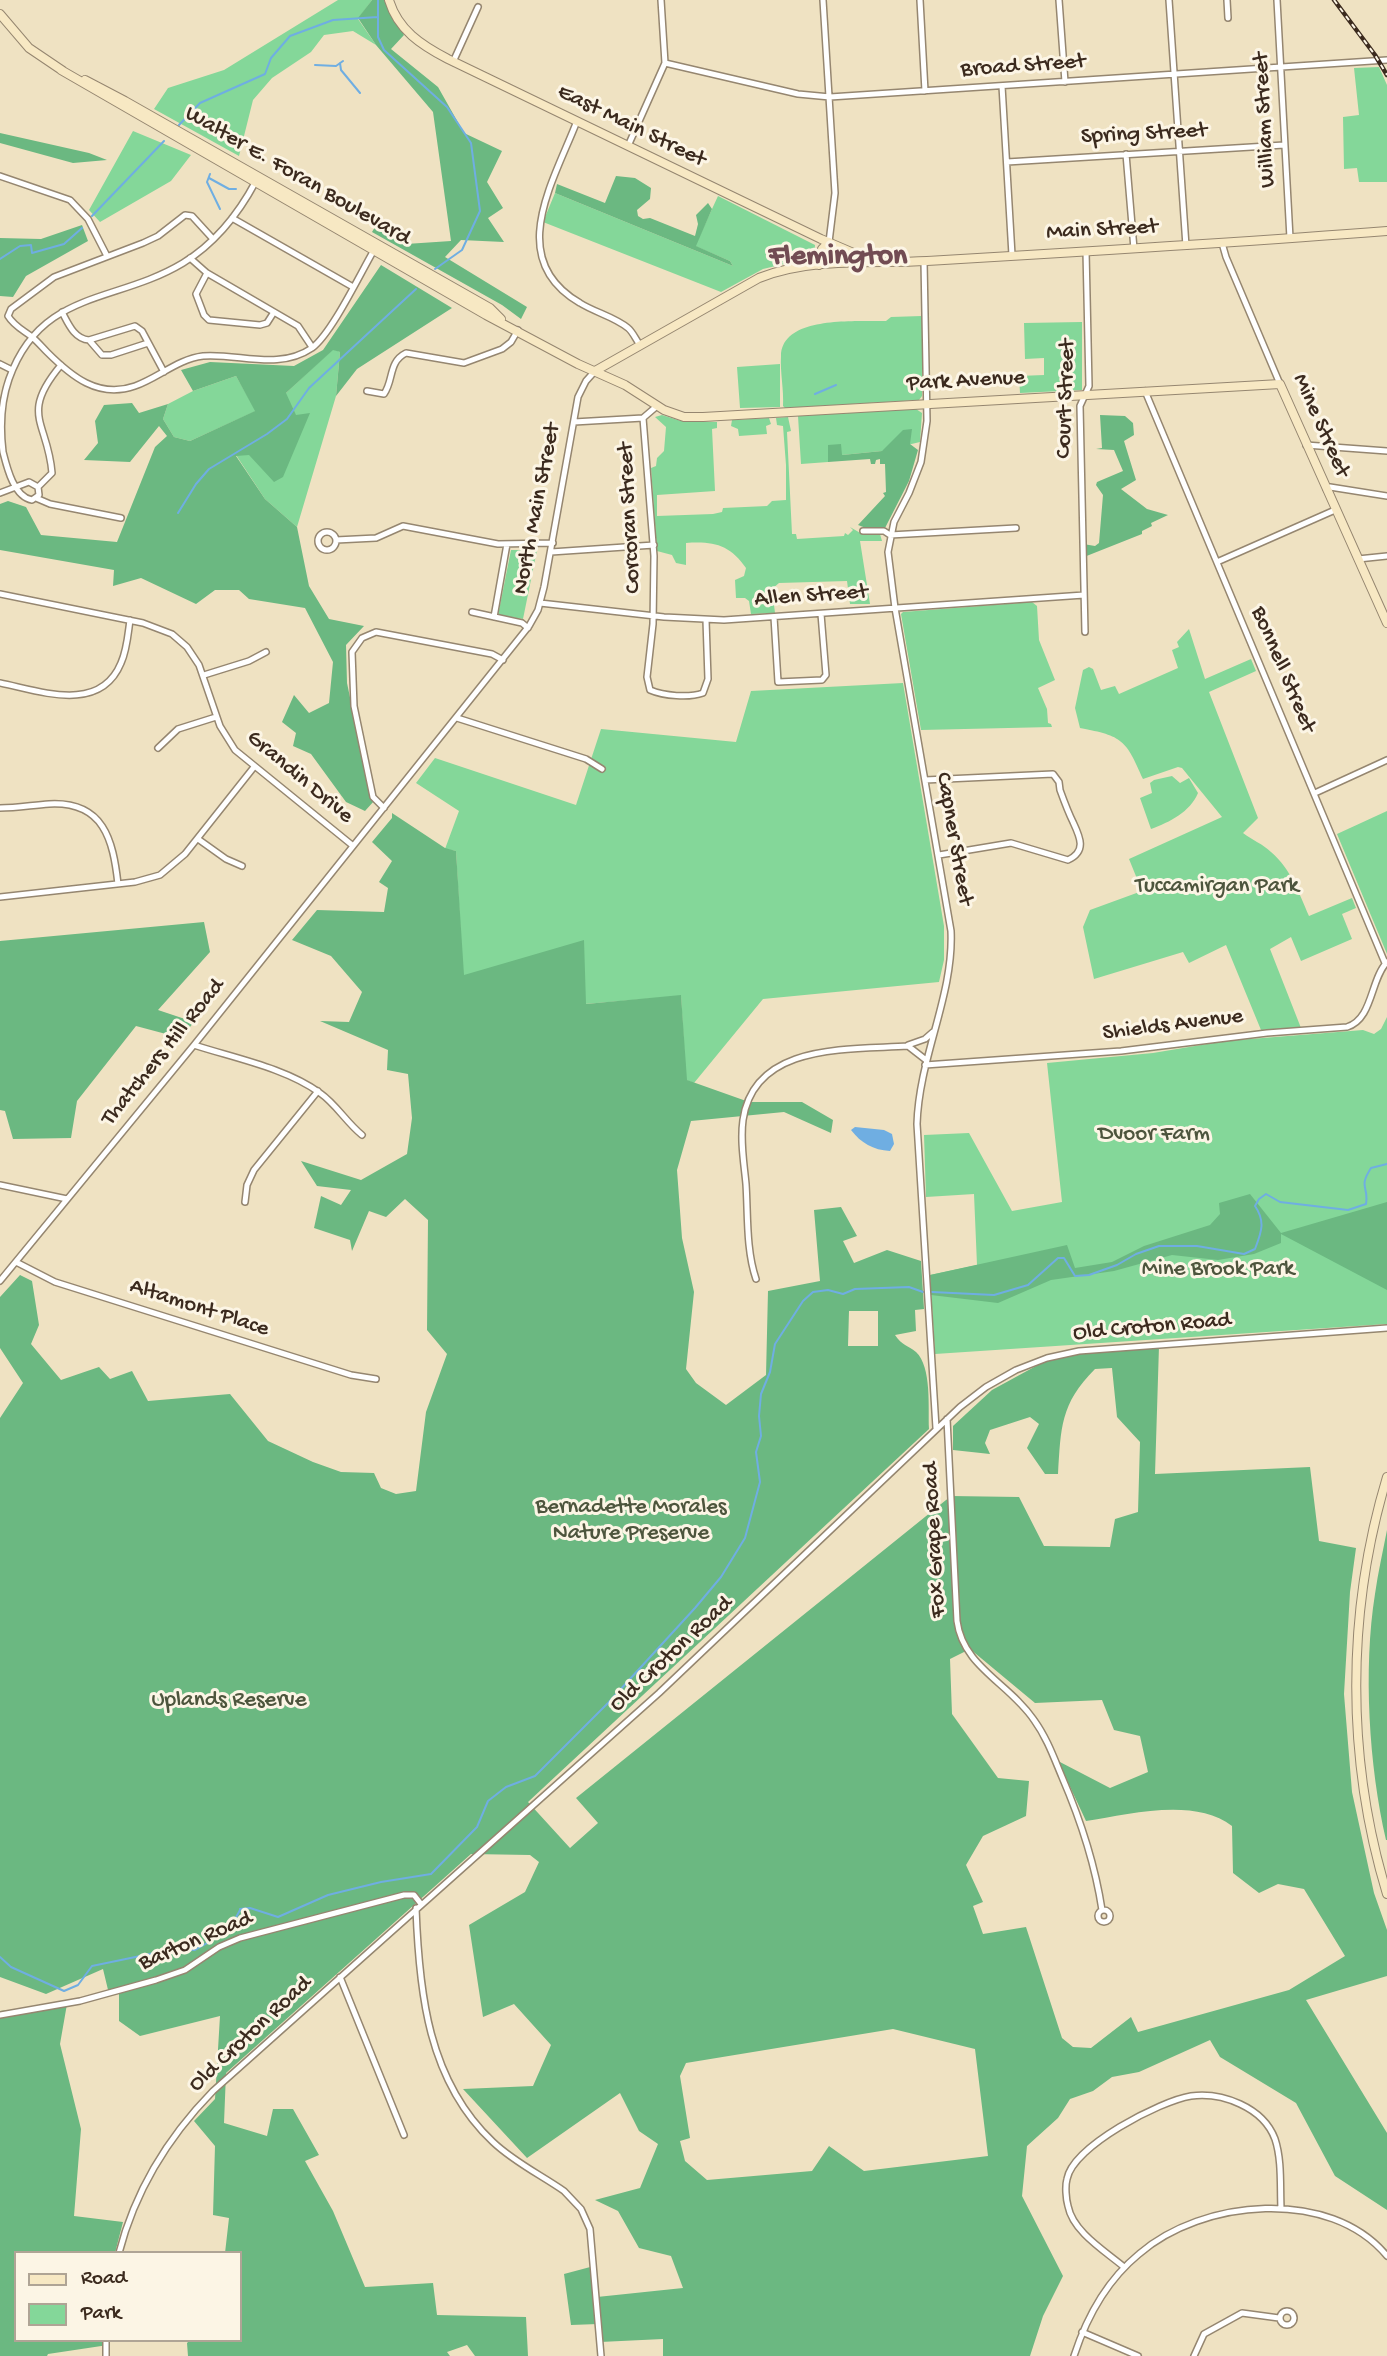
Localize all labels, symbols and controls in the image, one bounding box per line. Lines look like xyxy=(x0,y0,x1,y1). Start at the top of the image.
street label: Broad Street xyxy=(960,49,1086,85)
street label: William Street xyxy=(1249,52,1283,188)
street label: East Main Street xyxy=(552,79,710,175)
street label: Walter E. Foran Boulevard xyxy=(179,101,415,253)
street label: Spring Street xyxy=(1080,118,1208,152)
street label: Main Street xyxy=(1046,214,1158,248)
district label: Flemington xyxy=(769,240,907,276)
street label: Court Street xyxy=(1051,339,1083,459)
street label: Park Avenue xyxy=(906,365,1026,399)
street label: Mine Street xyxy=(1285,370,1355,482)
street label: North Main Street xyxy=(508,421,568,597)
street label: Corcoran Street xyxy=(613,442,649,594)
street label: Allen Street xyxy=(754,579,868,615)
street label: Bonnell Street xyxy=(1243,603,1321,737)
street label: Grandin Drive xyxy=(240,725,358,831)
street label: Capner Street xyxy=(928,770,978,908)
park label: Tuccamirgan Park xyxy=(1135,873,1299,901)
street label: Thatchers Hill Road xyxy=(96,974,232,1132)
street label: Shields Avenue xyxy=(1101,1004,1245,1048)
park label: Dvoor Farm xyxy=(1098,1121,1210,1149)
park label: Mine Brook Park xyxy=(1142,1256,1294,1284)
street label: Altamont Place xyxy=(126,1273,272,1345)
street label: Old Croton Road xyxy=(1072,1307,1232,1349)
street label: Fox Grape Road xyxy=(918,1462,954,1618)
park label: Bernadette Morales Nature Preserve xyxy=(535,1494,727,1548)
street label: Old Croton Road xyxy=(605,1591,739,1719)
park label: Uplands Reserve xyxy=(151,1687,307,1715)
street label: Barton Road xyxy=(135,1906,257,1978)
street label: Old Croton Road xyxy=(184,1971,318,2099)
legend xyxy=(14,2251,242,2342)
text: Road xyxy=(81,2267,127,2292)
text: Park xyxy=(81,2302,121,2327)

